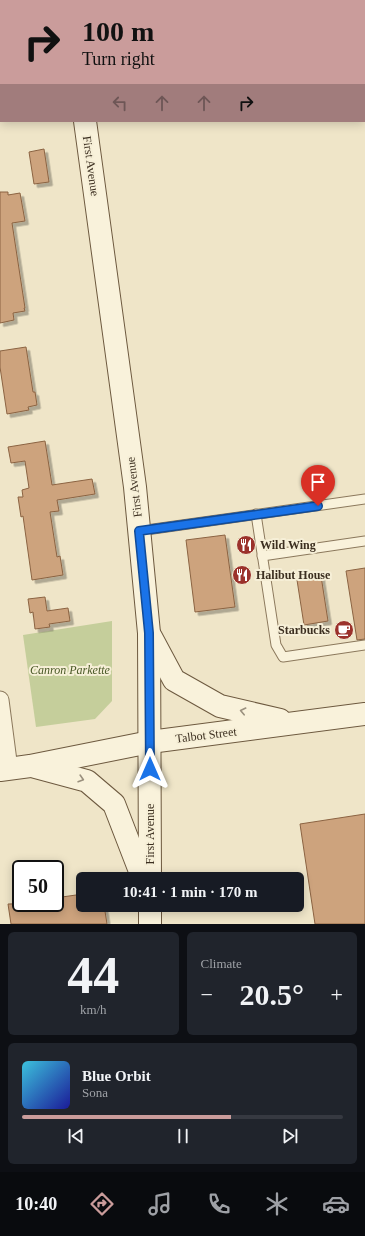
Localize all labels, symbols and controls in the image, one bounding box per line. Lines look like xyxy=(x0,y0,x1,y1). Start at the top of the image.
icon: right xyxy=(16,16,68,68)
text: 100 m xyxy=(82,16,154,47)
text: Turn right xyxy=(82,49,155,69)
icon: left xyxy=(109,92,131,114)
icon: ahead xyxy=(151,92,173,114)
icon: ahead xyxy=(193,92,215,114)
icon: right xyxy=(235,92,257,114)
street label: First Avenue xyxy=(80,135,102,197)
street label: First Avenue xyxy=(123,456,145,518)
pin xyxy=(301,465,335,506)
icon: arrive xyxy=(307,471,329,493)
restaurant icon: Wild Wing xyxy=(235,534,257,556)
place label: Wild Wing xyxy=(260,538,316,552)
restaurant icon: Halibut House xyxy=(231,564,253,586)
place label: Halibut House xyxy=(256,568,331,582)
cafe icon: Starbucks xyxy=(333,619,355,641)
place label: Starbucks xyxy=(278,623,330,637)
park label: Canron Parkette xyxy=(30,663,111,677)
one-way arrow xyxy=(240,708,247,716)
street label: Talbot Street xyxy=(175,724,238,746)
position arrow xyxy=(129,748,171,790)
one-way arrow xyxy=(77,774,84,783)
street label: First Avenue xyxy=(143,804,157,864)
speed limit sign: 50 xyxy=(12,860,64,912)
text: 10:41 · 1 min · 170 m xyxy=(123,884,258,900)
text: 44 xyxy=(67,947,119,1004)
text: Climate xyxy=(201,956,242,971)
text: 20.5° xyxy=(240,978,304,1011)
text: − xyxy=(201,982,213,1007)
text: + xyxy=(331,982,343,1007)
text: km/h xyxy=(80,1002,107,1017)
text: Blue Orbit xyxy=(82,1068,151,1084)
text: Sona xyxy=(82,1085,108,1100)
icon: previous xyxy=(65,1125,87,1147)
icon: pause xyxy=(172,1125,194,1147)
icon: next xyxy=(279,1125,301,1147)
icon: directions xyxy=(88,1190,116,1218)
icon: music xyxy=(146,1190,174,1218)
icon: phone xyxy=(205,1190,233,1218)
icon: climate xyxy=(263,1190,291,1218)
icon: car xyxy=(322,1190,350,1218)
text: 10:40 xyxy=(15,1194,57,1214)

